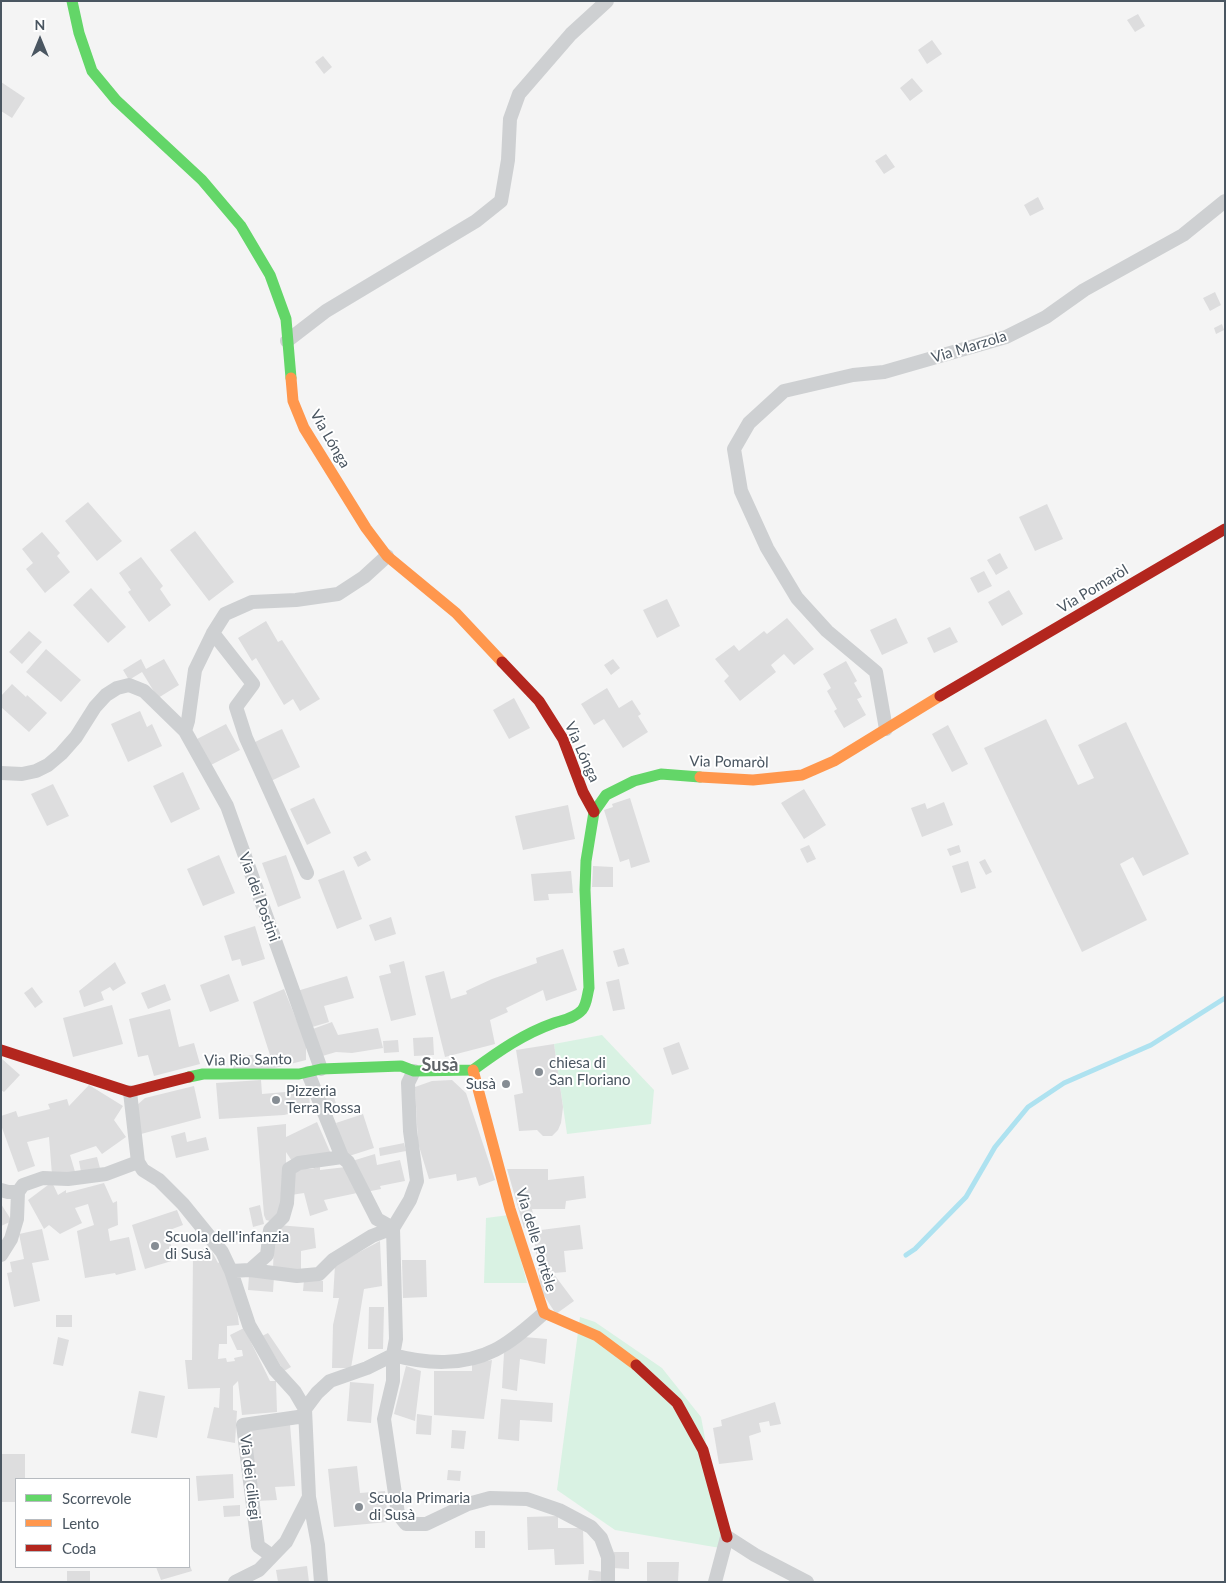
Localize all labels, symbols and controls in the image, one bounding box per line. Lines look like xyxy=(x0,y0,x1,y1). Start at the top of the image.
north arrow xyxy=(15,15,65,65)
text: N xyxy=(35,16,45,33)
street label: Via Marzola xyxy=(929,327,1009,367)
street label: Via Lónga xyxy=(306,407,354,471)
street label: Via Pomaròl xyxy=(1054,561,1132,617)
street label: Via Lónga xyxy=(561,719,603,785)
street label: Via Pomaròl xyxy=(689,752,769,772)
street label: Via dei Postini xyxy=(235,850,283,944)
street label: Via Rio Santo xyxy=(204,1050,292,1070)
district label: Susà xyxy=(422,1054,458,1076)
place label: chiesa di San Floriano xyxy=(549,1054,630,1089)
marker: chiesa di San Floriano xyxy=(533,1066,545,1078)
place label: Susà xyxy=(466,1075,496,1093)
marker: Susà xyxy=(500,1078,512,1090)
place label: Pizzeria Terra Rossa xyxy=(286,1082,361,1117)
marker: Pizzeria Terra Rossa xyxy=(270,1094,282,1106)
street label: Via delle Portèle xyxy=(512,1186,560,1294)
place label: Scuola dell'infanzia di Susà xyxy=(165,1228,289,1263)
marker: Scuola dell'infanzia di Susà xyxy=(149,1240,161,1252)
street label: Via dei ciliegi xyxy=(236,1433,264,1521)
legend xyxy=(15,1478,190,1568)
text: Scorrevole xyxy=(62,1489,132,1507)
place label: Scuola Primaria di Susà xyxy=(369,1489,470,1524)
marker: Scuola Primaria di Susà xyxy=(353,1501,365,1513)
text: Lento xyxy=(62,1514,99,1532)
text: Coda xyxy=(62,1539,96,1557)

